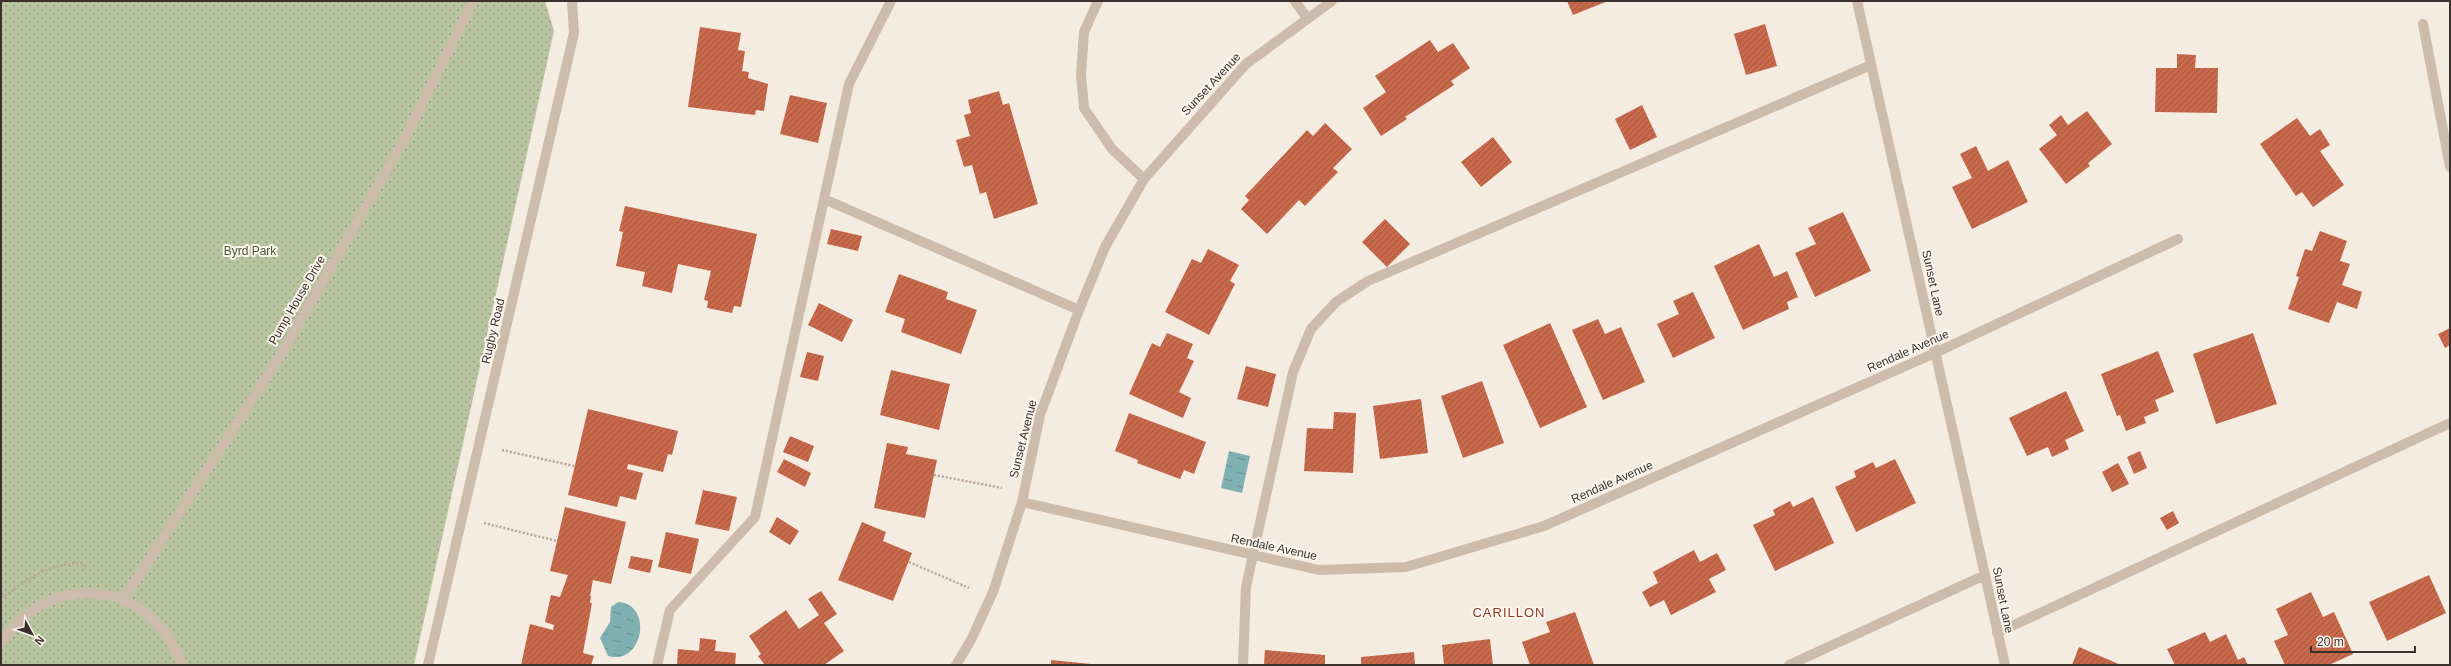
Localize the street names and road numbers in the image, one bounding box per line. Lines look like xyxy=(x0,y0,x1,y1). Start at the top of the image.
street label: Sunset Avenue xyxy=(1178,50,1244,118)
street label: Sunset Lane xyxy=(1919,249,1947,318)
street label: Pump House Drive xyxy=(266,253,328,347)
street label: Rugby Road xyxy=(479,297,507,365)
street label: Rendale Avenue xyxy=(1865,327,1951,375)
street label: Sunset Avenue xyxy=(1006,398,1040,480)
street label: Rendale Avenue xyxy=(1569,458,1655,506)
street label: Rendale Avenue xyxy=(1230,531,1319,563)
street label: Sunset Lane xyxy=(1990,566,2016,635)

